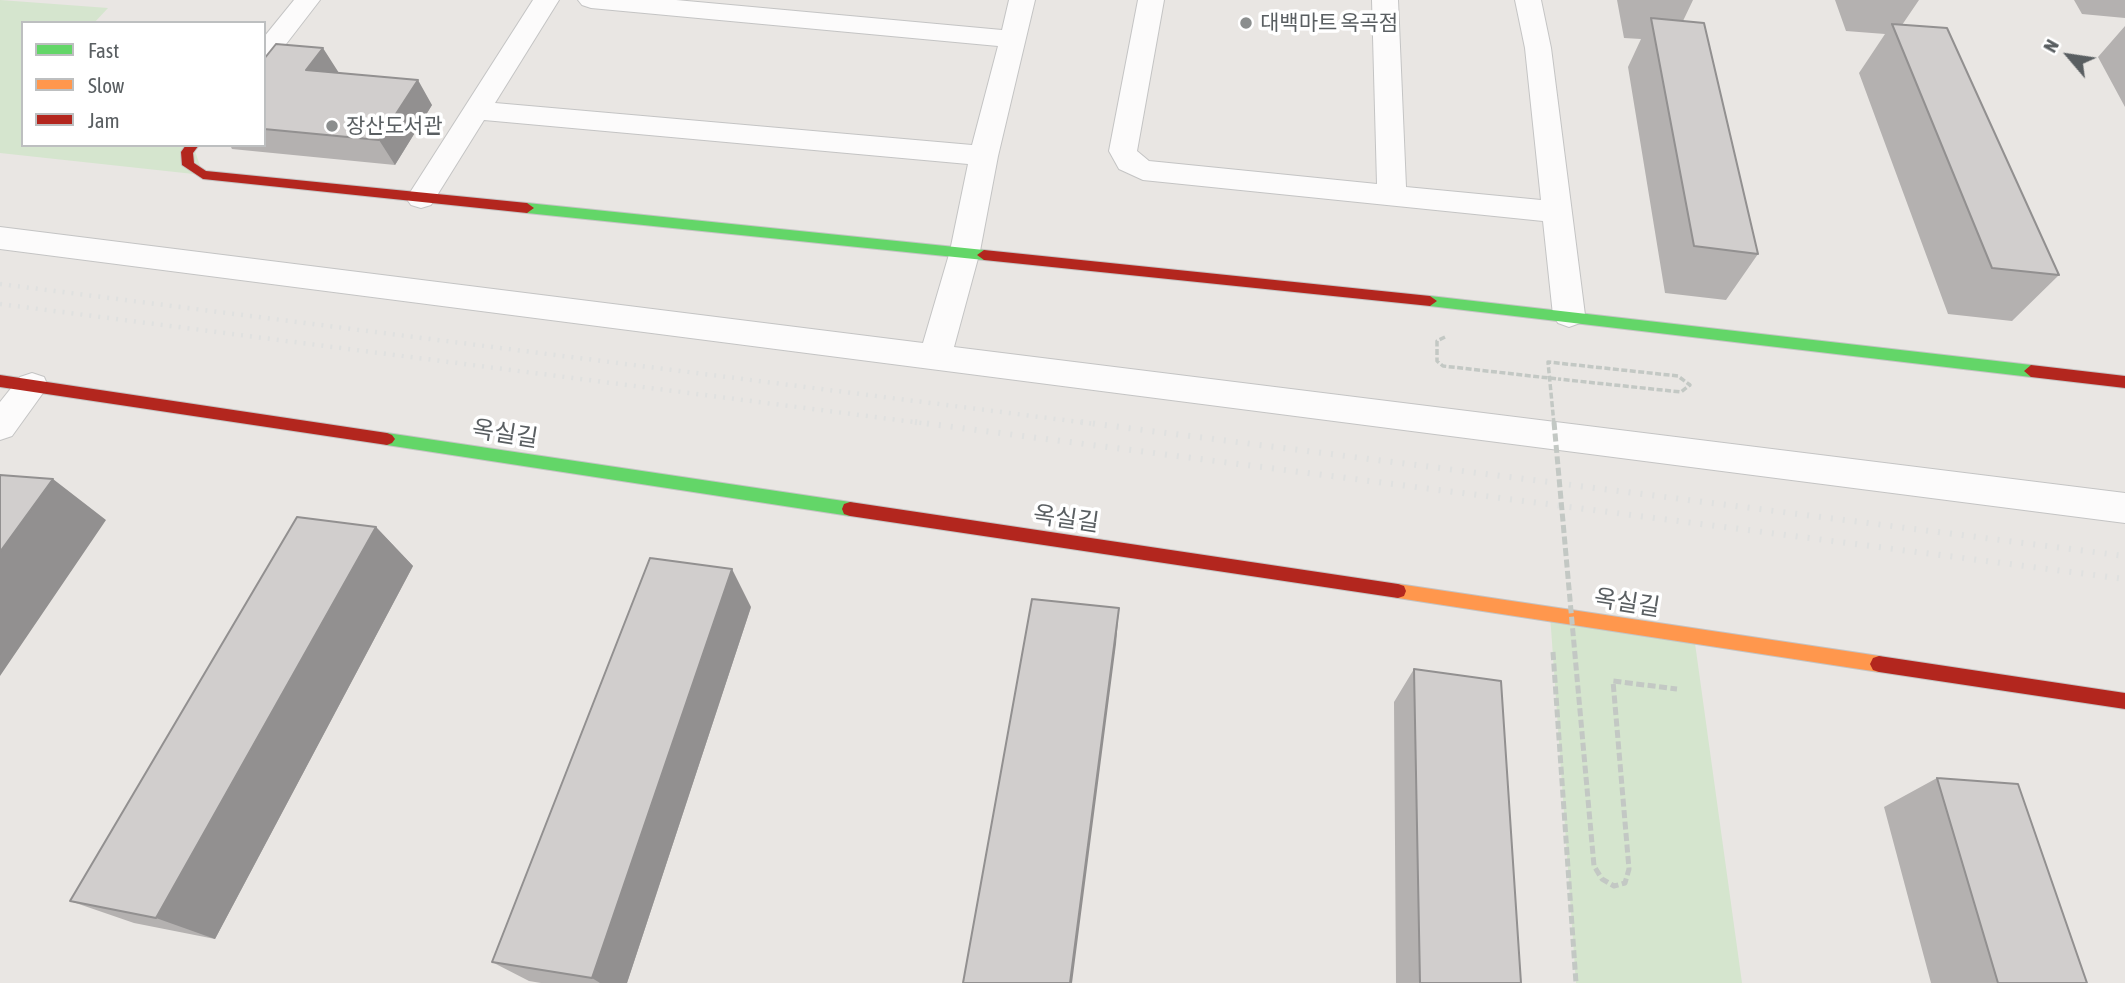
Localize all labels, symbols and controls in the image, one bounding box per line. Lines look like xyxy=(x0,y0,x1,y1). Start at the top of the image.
place label: 대백마트 옥곡점 xyxy=(1260,10,1398,36)
marker: 대백마트 옥곡점 xyxy=(1238,15,1254,31)
legend xyxy=(21,21,266,147)
north arrow xyxy=(2034,21,2104,91)
text: N xyxy=(2038,36,2063,56)
text: Fast xyxy=(88,38,119,62)
text: Slow xyxy=(88,73,124,97)
text: Jam xyxy=(88,108,120,132)
place label: 장산도서관 xyxy=(346,113,443,139)
marker: 장산도서관 xyxy=(324,118,340,134)
street label: 옥실길 xyxy=(470,415,540,453)
street label: 옥실길 xyxy=(1031,500,1101,538)
street label: 옥실길 xyxy=(1592,584,1662,622)

